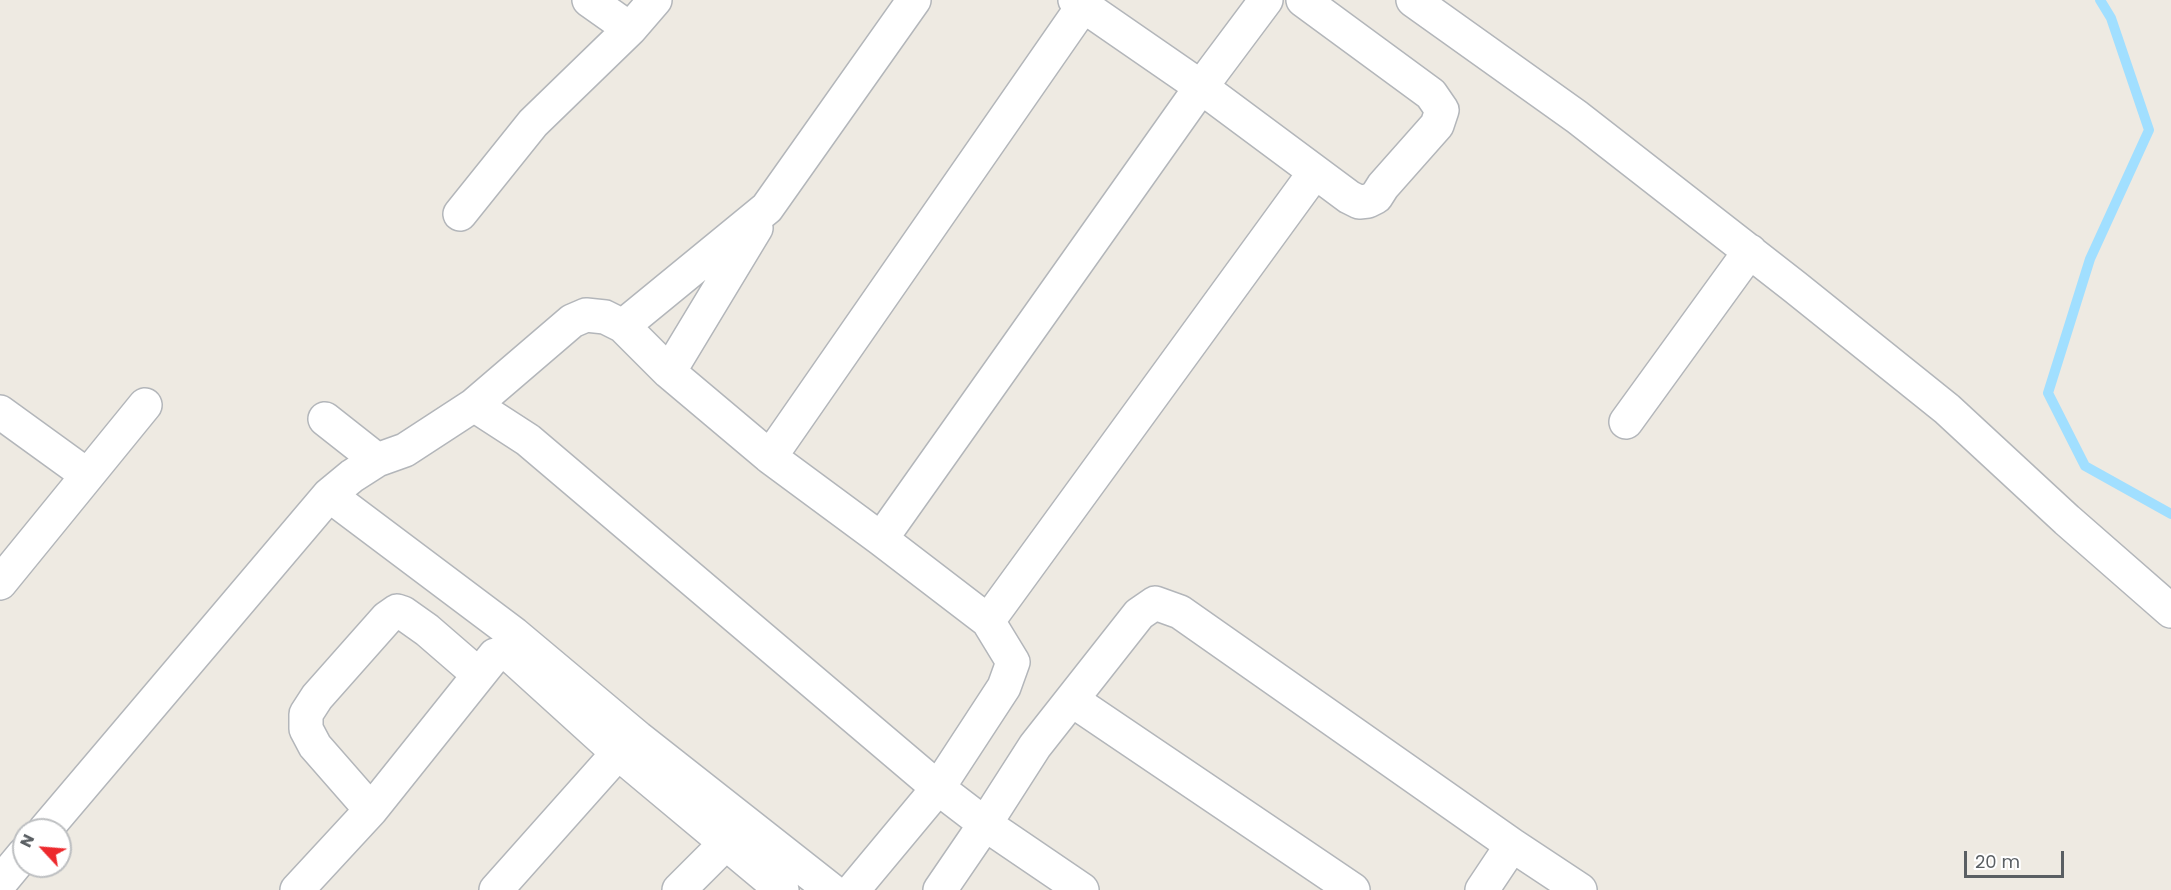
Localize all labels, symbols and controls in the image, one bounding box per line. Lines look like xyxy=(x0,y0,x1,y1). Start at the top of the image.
north arrow xyxy=(12,818,72,878)
text: N xyxy=(14,830,40,851)
scale bar xyxy=(1967,839,2068,877)
text: 20 m xyxy=(1975,849,2020,874)

